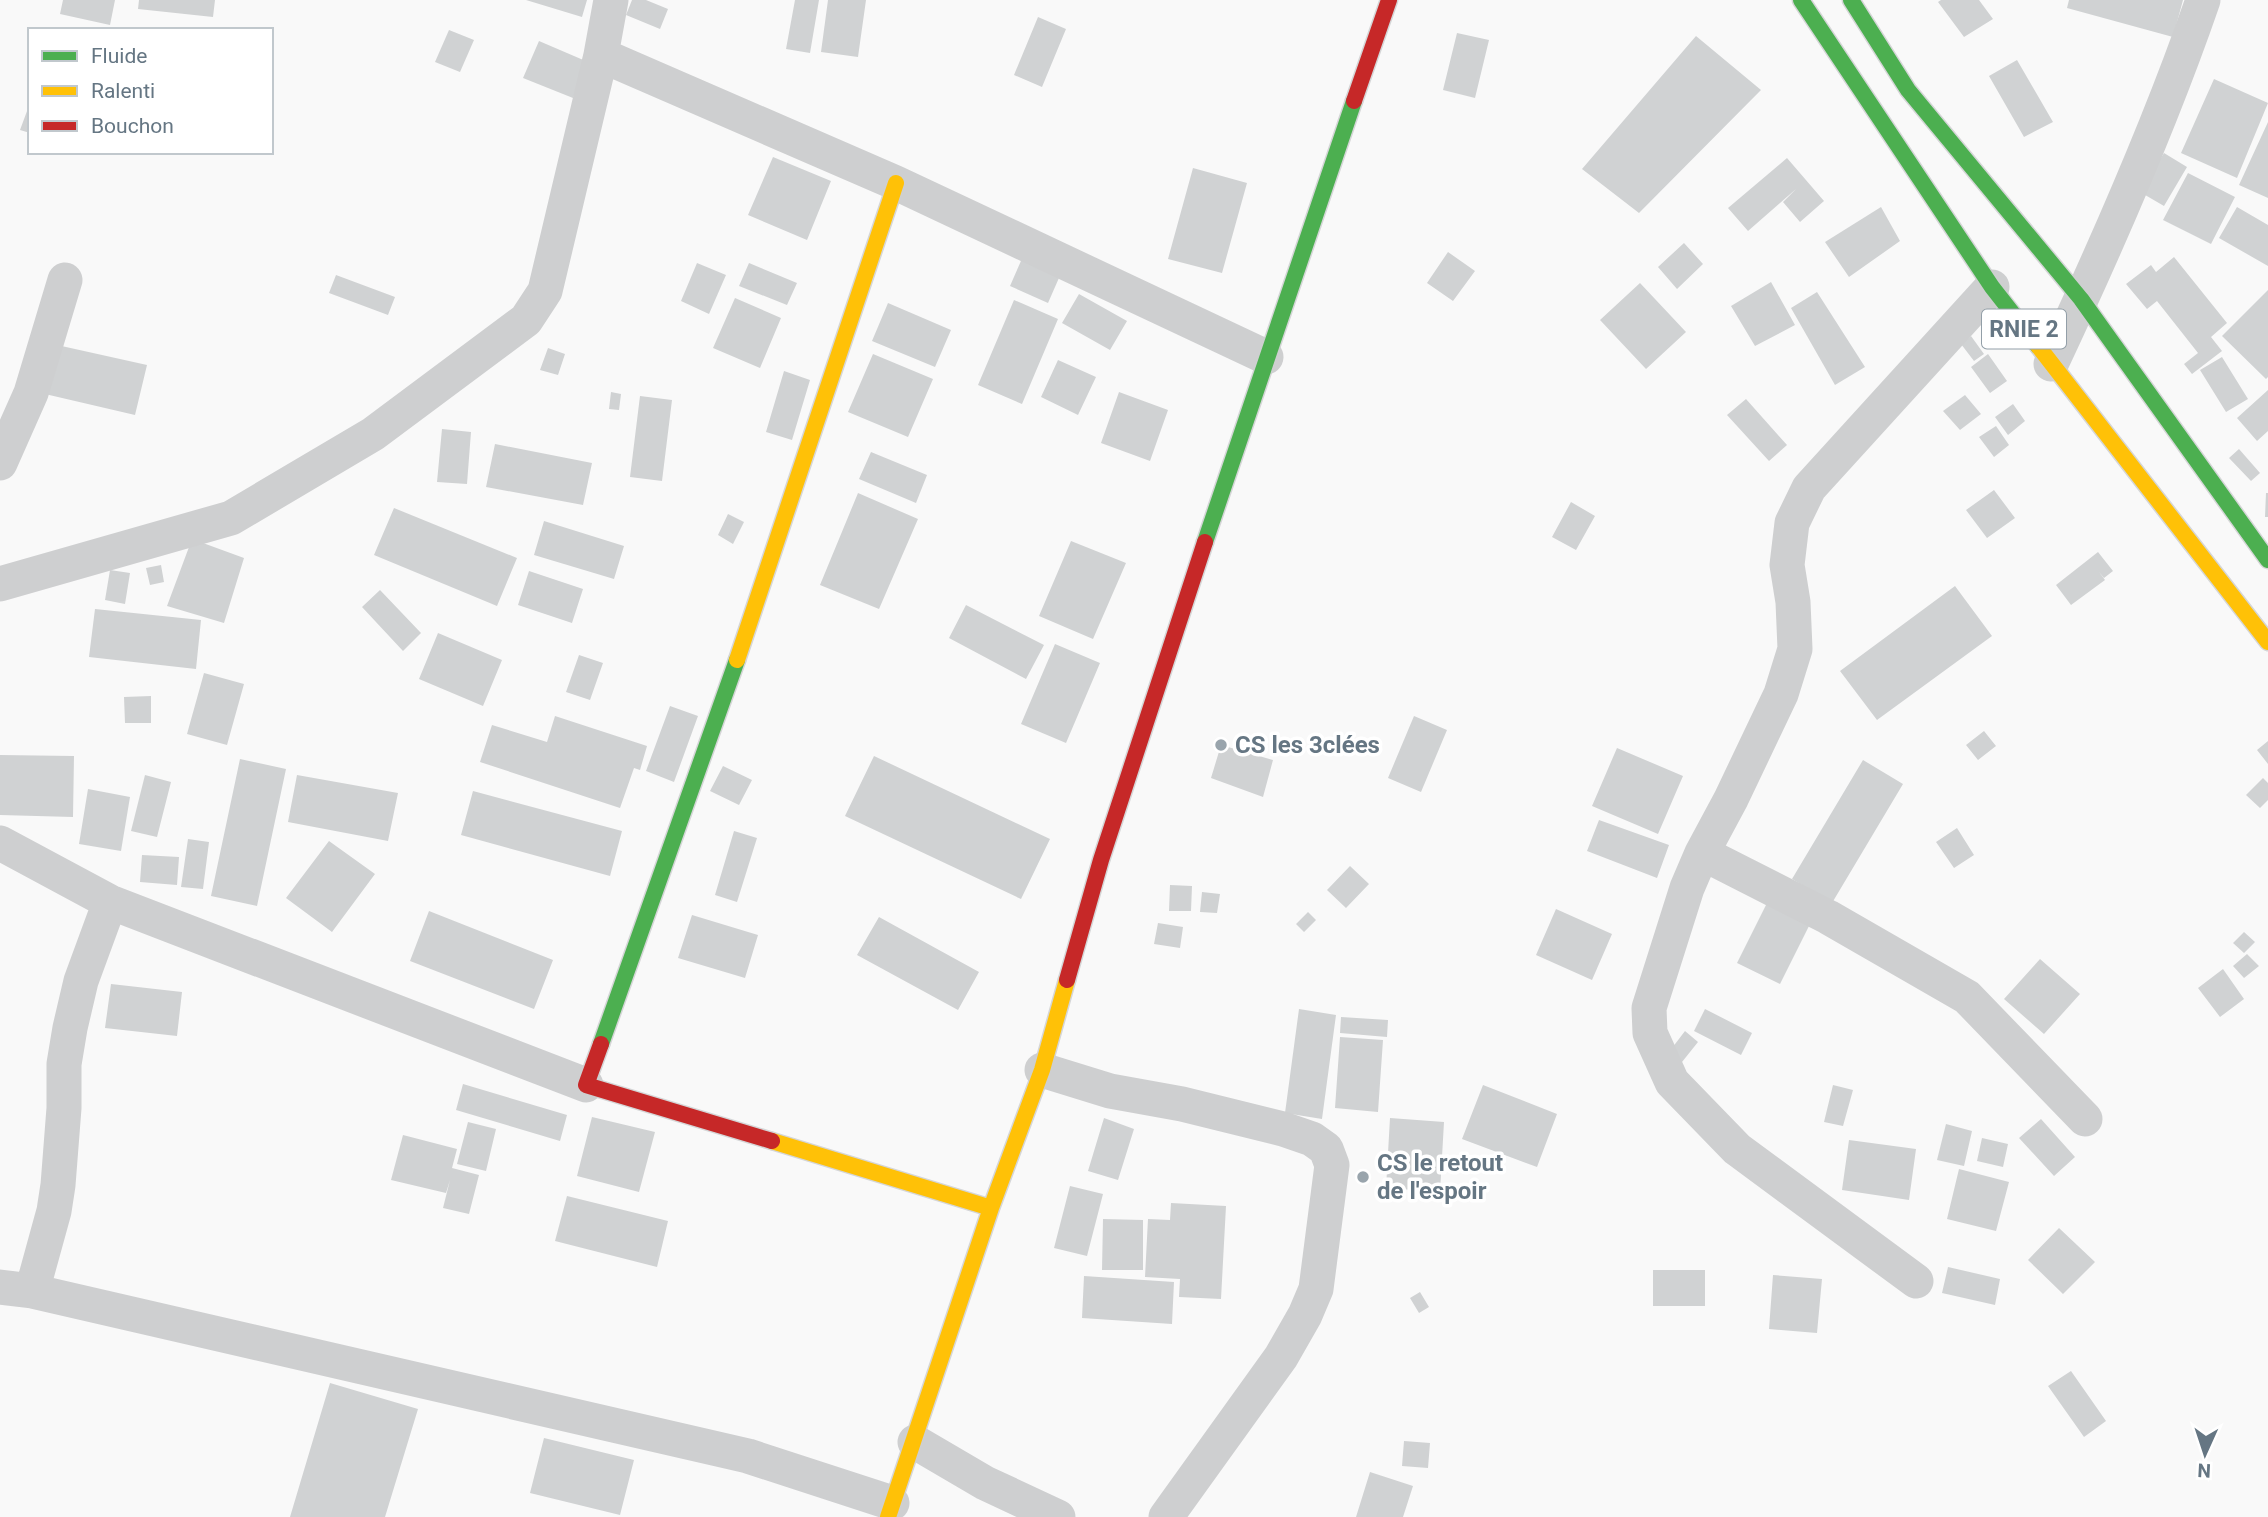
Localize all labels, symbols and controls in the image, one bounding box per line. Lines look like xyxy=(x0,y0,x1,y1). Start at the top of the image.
legend xyxy=(28,28,273,154)
text: Fluide xyxy=(91,44,147,68)
text: Ralenti xyxy=(91,79,155,103)
text: Bouchon xyxy=(91,114,174,138)
road number: RNIE 2 xyxy=(1982,310,2066,348)
place label: CS les 3clées xyxy=(1235,731,1380,759)
marker: CS les 3clées xyxy=(1213,737,1229,753)
place label: CS le retout de l'espoir xyxy=(1377,1149,1503,1205)
marker: CS le retout de l'espoir xyxy=(1355,1169,1371,1185)
north arrow xyxy=(2170,1419,2240,1489)
text: N xyxy=(2197,1459,2211,1482)

